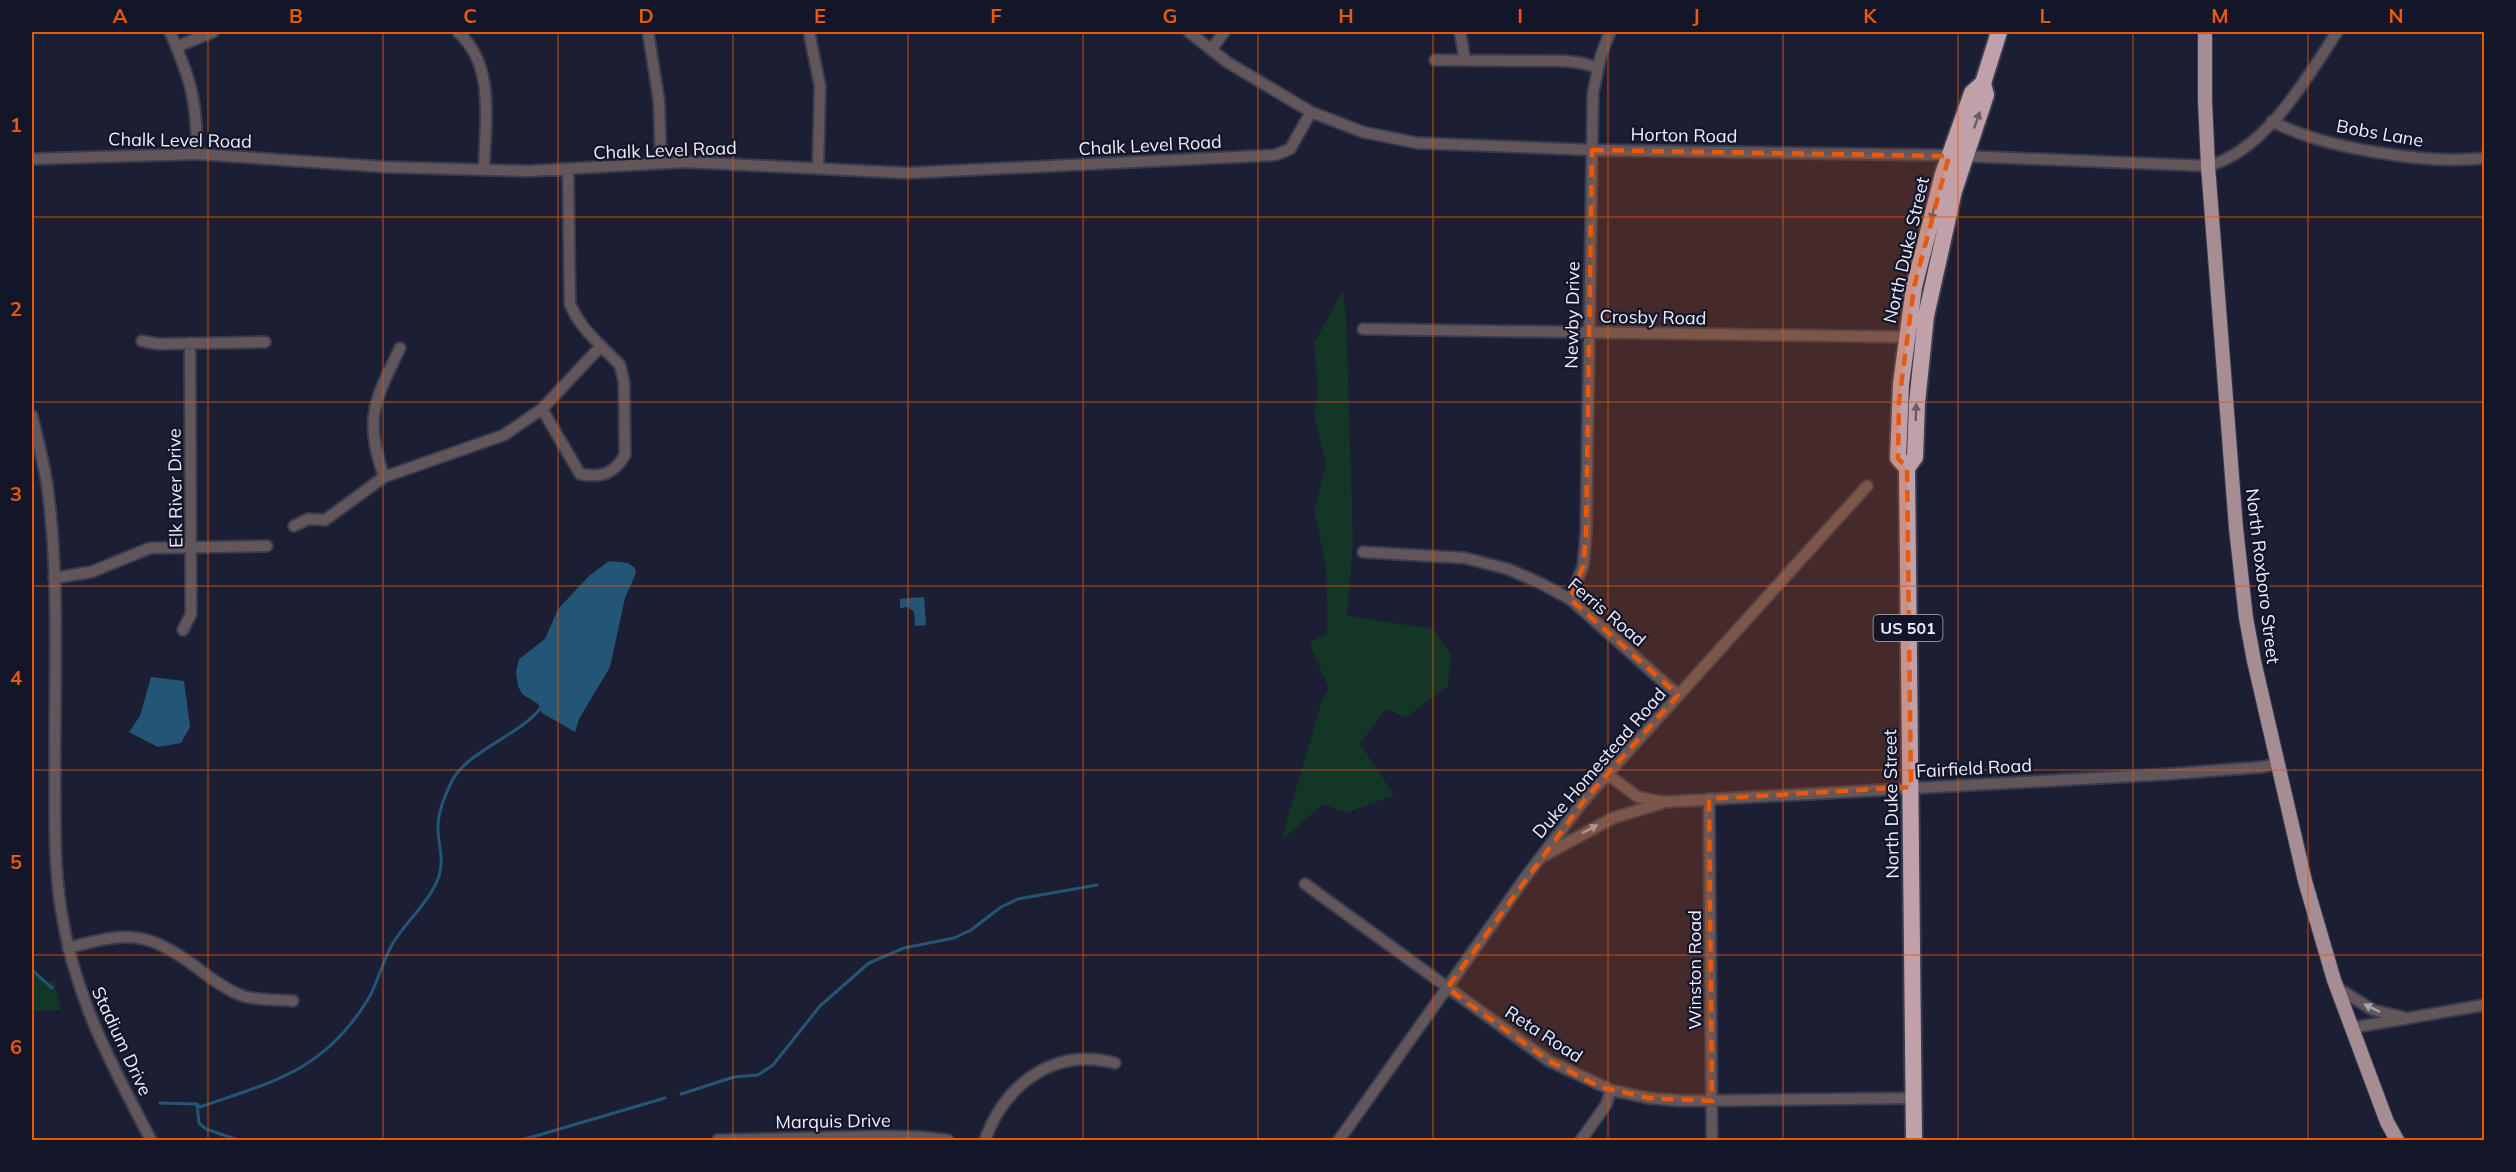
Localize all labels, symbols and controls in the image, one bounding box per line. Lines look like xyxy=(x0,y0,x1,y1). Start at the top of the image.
text: A xyxy=(113,3,128,28)
text: B xyxy=(289,3,303,28)
text: C xyxy=(463,3,477,28)
text: D xyxy=(638,3,654,28)
text: E xyxy=(814,3,826,28)
text: F xyxy=(990,3,1002,28)
text: G xyxy=(1163,3,1177,28)
text: H xyxy=(1338,3,1354,28)
text: I xyxy=(1517,3,1523,28)
text: J xyxy=(1692,3,1700,28)
text: K xyxy=(1863,3,1877,28)
text: L xyxy=(2039,3,2051,28)
text: M xyxy=(2211,3,2229,28)
text: N xyxy=(2388,3,2404,28)
one-way arrow xyxy=(1972,111,1982,129)
text: 1 xyxy=(10,112,22,137)
street label: Bobs Lane xyxy=(2335,114,2425,152)
street label: Horton Road xyxy=(1630,123,1738,147)
street label: Chalk Level Road xyxy=(108,127,252,153)
street label: Chalk Level Road xyxy=(1078,130,1222,160)
street label: Chalk Level Road xyxy=(593,136,737,164)
street label: North Duke Street xyxy=(1878,175,1934,325)
one-way arrow xyxy=(1927,203,1937,221)
street label: Newby Drive xyxy=(1560,261,1584,369)
text: 2 xyxy=(10,296,22,321)
street label: Crosby Road xyxy=(1599,305,1707,329)
one-way arrow xyxy=(1912,403,1921,422)
street label: Elk River Drive xyxy=(162,428,188,548)
text: 3 xyxy=(10,481,22,506)
street label: North Roxboro Street xyxy=(2241,487,2285,665)
street label: Ferris Road xyxy=(1563,573,1651,651)
road number: US 501 xyxy=(1874,615,1942,641)
text: 4 xyxy=(10,665,22,690)
street label: Duke Homestead Road xyxy=(1527,683,1671,843)
street label: North Duke Street xyxy=(1878,729,1904,879)
street label: Fairfield Road xyxy=(1916,753,2032,783)
one-way arrow xyxy=(1582,824,1599,833)
text: 5 xyxy=(10,849,22,874)
street label: Winston Road xyxy=(1683,910,1706,1030)
street label: Stadium Drive xyxy=(87,983,157,1099)
street label: Reta Road xyxy=(1501,1000,1587,1068)
one-way arrow xyxy=(2364,1004,2381,1013)
text: 6 xyxy=(10,1034,22,1059)
street label: Marquis Drive xyxy=(775,1108,891,1134)

